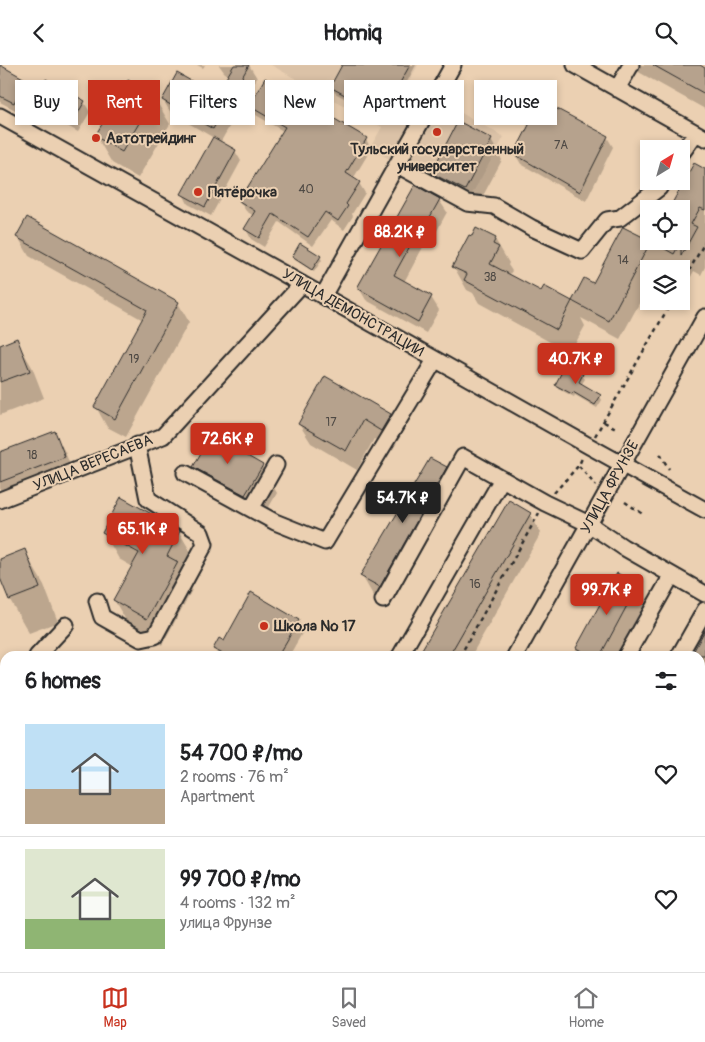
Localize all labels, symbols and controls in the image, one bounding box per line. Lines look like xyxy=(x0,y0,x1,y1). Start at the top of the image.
icon: back xyxy=(25,19,53,47)
text: Homiq xyxy=(323,19,382,47)
icon: search xyxy=(652,19,680,47)
chip: Buy xyxy=(15,80,78,125)
chip: Rent xyxy=(88,80,160,125)
chip: Filters xyxy=(170,80,255,125)
chip: New xyxy=(265,80,334,125)
chip: Apartment xyxy=(344,80,464,125)
chip: House xyxy=(474,80,557,125)
marker: Тульский государственный университет xyxy=(431,126,443,138)
place label: Автотрейдинг xyxy=(106,129,197,148)
marker: Автотрейдинг xyxy=(90,132,102,144)
house number: 7А xyxy=(554,138,568,153)
place label: Тульский государственный университет xyxy=(349,140,524,176)
north arrow xyxy=(640,140,690,190)
map controls xyxy=(640,140,690,310)
house number: 40 xyxy=(298,182,314,197)
place label: Пятёрочка xyxy=(208,183,277,202)
marker: Пятёрочка xyxy=(192,186,204,198)
button: locate xyxy=(640,200,690,250)
pin: 88.2K ₽ xyxy=(354,215,446,258)
text: 88.2K ₽ xyxy=(374,222,426,242)
house number: 14 xyxy=(617,253,629,268)
button: layers xyxy=(640,260,690,310)
street label: УЛИЦА ДЕМОНСТРАЦИИ xyxy=(279,265,427,361)
house number: 38 xyxy=(484,270,496,285)
pin: 40.7K ₽ xyxy=(530,343,622,385)
text: 40.7K ₽ xyxy=(549,349,603,369)
house number: 19 xyxy=(129,352,139,367)
house number: 17 xyxy=(325,415,337,430)
pin: 72.6K ₽ xyxy=(182,423,274,465)
text: 72.6K ₽ xyxy=(202,429,254,449)
street label: УЛИЦА ВЕРЕСАЕВА xyxy=(30,430,156,496)
street label: УЛИЦА ФРУНЗЕ xyxy=(577,437,643,537)
house number: 18 xyxy=(27,448,37,463)
pin: 54.7K ₽ xyxy=(357,481,449,524)
text: 54.7K ₽ xyxy=(377,488,429,508)
pin: 65.1K ₽ xyxy=(97,513,189,555)
text: 65.1K ₽ xyxy=(118,519,168,539)
pin: 99.7K ₽ xyxy=(561,573,653,616)
house number: 16 xyxy=(469,577,481,592)
text: 99.7K ₽ xyxy=(581,580,633,600)
place label: Школа № 17 xyxy=(273,617,356,636)
marker: Школа № 17 xyxy=(258,620,270,632)
icon: filters xyxy=(652,667,680,695)
text: 6 homes xyxy=(25,668,101,695)
text: 54 700 ₽/mo xyxy=(180,740,303,767)
icon: home xyxy=(65,744,125,804)
icon: heart xyxy=(652,760,680,788)
text: 2 rooms · 76 m² xyxy=(180,767,289,787)
text: Apartment xyxy=(180,787,255,807)
text: 99 700 ₽/mo xyxy=(180,866,301,893)
icon: home xyxy=(65,869,125,929)
icon: heart xyxy=(652,885,680,913)
text: 4 rooms · 132 m² xyxy=(180,893,295,913)
text: улица Фрунзе xyxy=(180,913,272,933)
tab: Map xyxy=(101,984,129,1031)
tab: Saved xyxy=(331,984,366,1031)
tab: Home xyxy=(569,984,604,1031)

